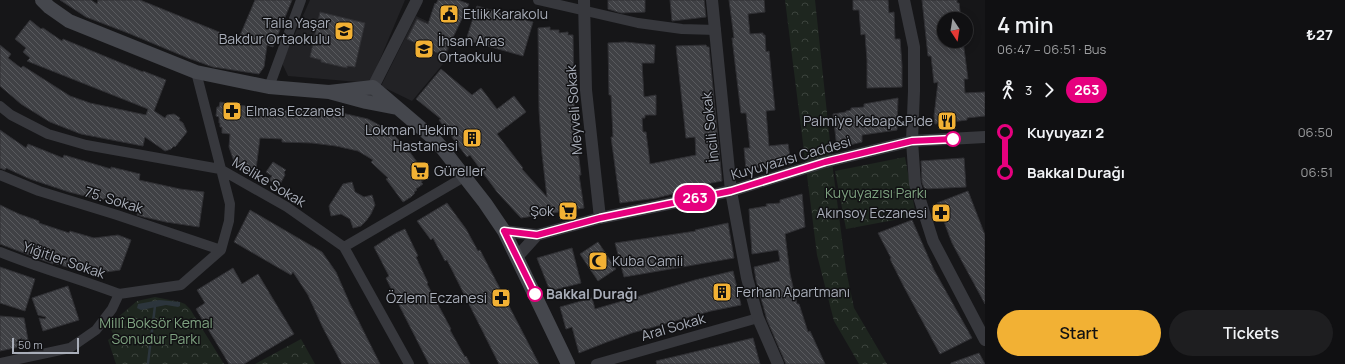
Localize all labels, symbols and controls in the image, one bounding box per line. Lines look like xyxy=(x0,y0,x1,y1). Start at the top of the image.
public building icon: Etlik Karakolu xyxy=(438,3,460,25)
place label: Etlik Karakolu xyxy=(463,4,548,23)
text: 4 min xyxy=(997,10,1053,40)
north arrow xyxy=(937,12,973,48)
map controls xyxy=(937,12,973,48)
place label: Talia Yaşar Bakdur Ortaokulu xyxy=(219,13,330,48)
school or university icon: Talia Yaşar Bakdur Ortaokulu xyxy=(333,20,355,42)
text: ₺27 xyxy=(1306,24,1333,45)
place label: İhsan Aras Ortaokulu xyxy=(438,31,505,66)
school or university icon: İhsan Aras Ortaokulu xyxy=(413,38,435,60)
text: 06:47 – 06:51 · Bus xyxy=(997,40,1106,58)
street label: Meyveli Sokak xyxy=(561,63,586,156)
icon: walk xyxy=(997,79,1019,101)
icon: forward xyxy=(1038,79,1060,101)
text: 263 xyxy=(1074,80,1099,99)
text: 3 xyxy=(1025,81,1032,99)
street label: İncili Sokak xyxy=(696,90,723,163)
pharmacy icon: Elmas Eczanesi xyxy=(221,100,243,122)
place label: Elmas Eczanesi xyxy=(246,101,345,120)
restaurant icon: Palmiye Kebap&Pide xyxy=(936,110,958,132)
place label: Palmiye Kebap&Pide xyxy=(803,111,933,130)
place label: Lokman Hekim Hastanesi xyxy=(365,120,458,155)
text: Kuyuyazı 2 xyxy=(1027,122,1104,143)
text: 06:50 xyxy=(1298,123,1333,141)
building icon: Lokman Hekim Hastanesi xyxy=(461,127,483,149)
street label: Kuyuyazısı Caddesi xyxy=(729,131,853,184)
unlabelled marker xyxy=(945,131,961,147)
street label: Melike Sokak xyxy=(229,152,311,212)
supermarket icon: Güreller xyxy=(409,160,431,182)
place label: Güreller xyxy=(434,161,485,180)
text: Bakkal Durağı xyxy=(1027,162,1125,183)
text: 06:51 xyxy=(1301,163,1333,181)
street label: 75. Sokak xyxy=(83,182,147,218)
park label: Kuyuyazısı Parkı xyxy=(825,183,927,202)
line badge: 263 xyxy=(672,185,718,211)
text: 263 xyxy=(682,188,708,207)
supermarket icon: Şok xyxy=(557,200,579,222)
place label: Şok xyxy=(530,201,555,220)
pharmacy icon: Akınsoy Eczanesi xyxy=(930,202,952,224)
place label: Akınsoy Eczanesi xyxy=(816,203,927,222)
street label: Yiğitler Sokak xyxy=(20,237,109,283)
mosque icon: Kuba Camii xyxy=(587,250,609,272)
place label: Kuba Camii xyxy=(612,251,683,270)
building icon: Ferhan Apartmanı xyxy=(711,281,733,303)
place label: Ferhan Apartmanı xyxy=(736,282,850,301)
place label: Bakkal Durağı xyxy=(546,284,637,303)
marker: Bakkal Durağı xyxy=(527,286,543,302)
pharmacy icon: Özlem Eczanesi xyxy=(490,287,512,309)
place label: Özlem Eczanesi xyxy=(386,288,487,307)
street label: Aral Sokak xyxy=(638,308,708,345)
button: Start xyxy=(997,310,1161,356)
button: Tickets xyxy=(1169,310,1333,356)
park label: Millî Boksör Kemal Sonudur Parkı xyxy=(99,313,213,348)
scale bar xyxy=(12,336,79,355)
text: 50 m xyxy=(18,337,43,352)

